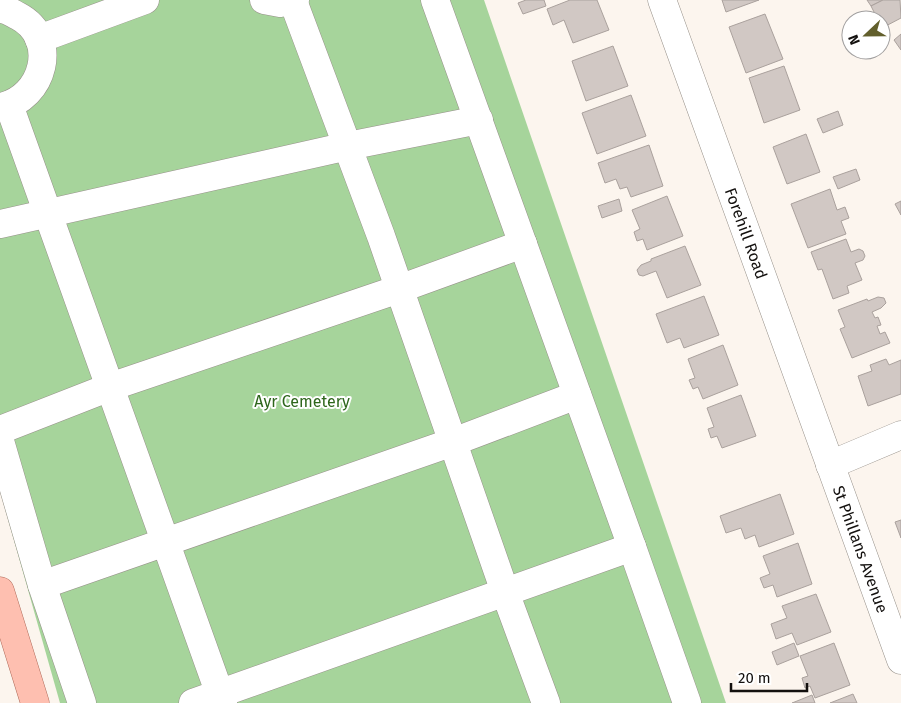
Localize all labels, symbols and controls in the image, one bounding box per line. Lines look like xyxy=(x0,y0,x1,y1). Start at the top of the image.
north arrow xyxy=(841,10,891,60)
text: N xyxy=(845,32,864,47)
street label: Forehill Road xyxy=(721,185,772,281)
park label: Ayr Cemetery xyxy=(254,392,350,411)
street label: St Phillans Avenue xyxy=(829,483,893,615)
scale bar xyxy=(731,660,807,692)
text: 20 m xyxy=(738,669,771,687)

